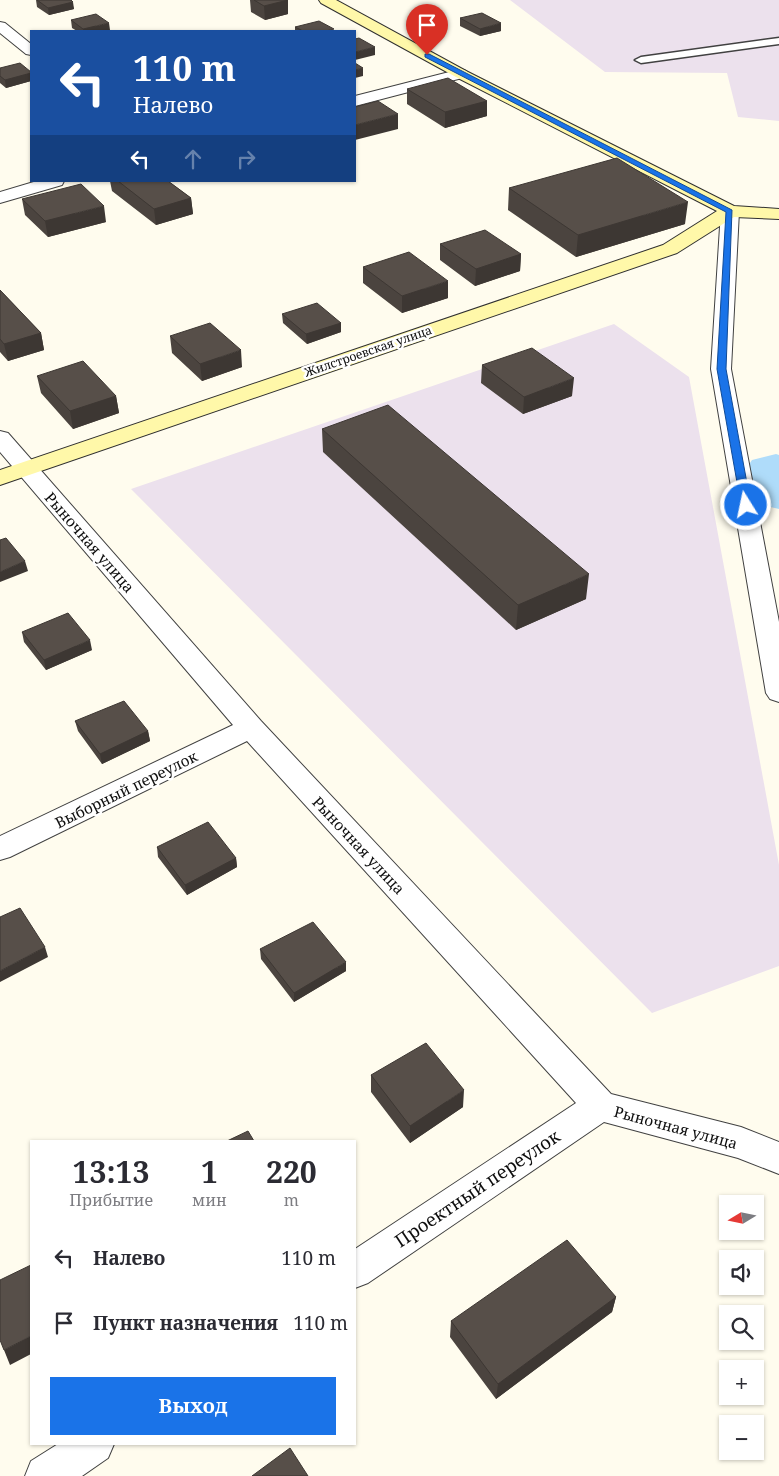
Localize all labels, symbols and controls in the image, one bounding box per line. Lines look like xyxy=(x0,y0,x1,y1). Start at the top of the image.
pin xyxy=(406,4,448,55)
icon: arrive xyxy=(413,11,441,39)
text: 110 m xyxy=(133,44,236,91)
icon: left xyxy=(50,50,115,115)
text: Налево xyxy=(133,89,213,119)
icon: left xyxy=(126,145,154,173)
icon: ahead xyxy=(179,145,207,173)
icon: right xyxy=(232,145,260,173)
street label: Жилстроевская улица xyxy=(301,321,434,381)
position arrow xyxy=(719,478,771,530)
street label: Рыночная улица xyxy=(41,488,139,596)
street label: Выборный переулок xyxy=(51,746,201,832)
street label: Рыночная улица xyxy=(308,792,410,898)
street label: Рыночная улица xyxy=(612,1101,740,1153)
street label: Проектный переулок xyxy=(390,1123,565,1252)
text: 13:13 xyxy=(73,1151,150,1192)
text: 1 xyxy=(201,1151,218,1192)
text: 220 xyxy=(266,1151,317,1192)
text: Прибытие xyxy=(69,1189,153,1211)
text: мин xyxy=(192,1189,227,1211)
text: m xyxy=(284,1189,299,1211)
north arrow xyxy=(719,1195,764,1240)
map controls xyxy=(719,1195,764,1460)
icon: left xyxy=(50,1244,78,1272)
text: Налево xyxy=(93,1245,165,1271)
text: 110 m xyxy=(281,1245,336,1271)
button: sound xyxy=(719,1250,764,1295)
button: search xyxy=(719,1305,764,1350)
icon: arrive xyxy=(50,1309,78,1337)
text: Пункт назначения xyxy=(93,1310,278,1336)
text: 110 m xyxy=(293,1310,348,1336)
button: + xyxy=(719,1360,764,1405)
button: Выход xyxy=(50,1377,336,1435)
button: − xyxy=(719,1415,764,1460)

